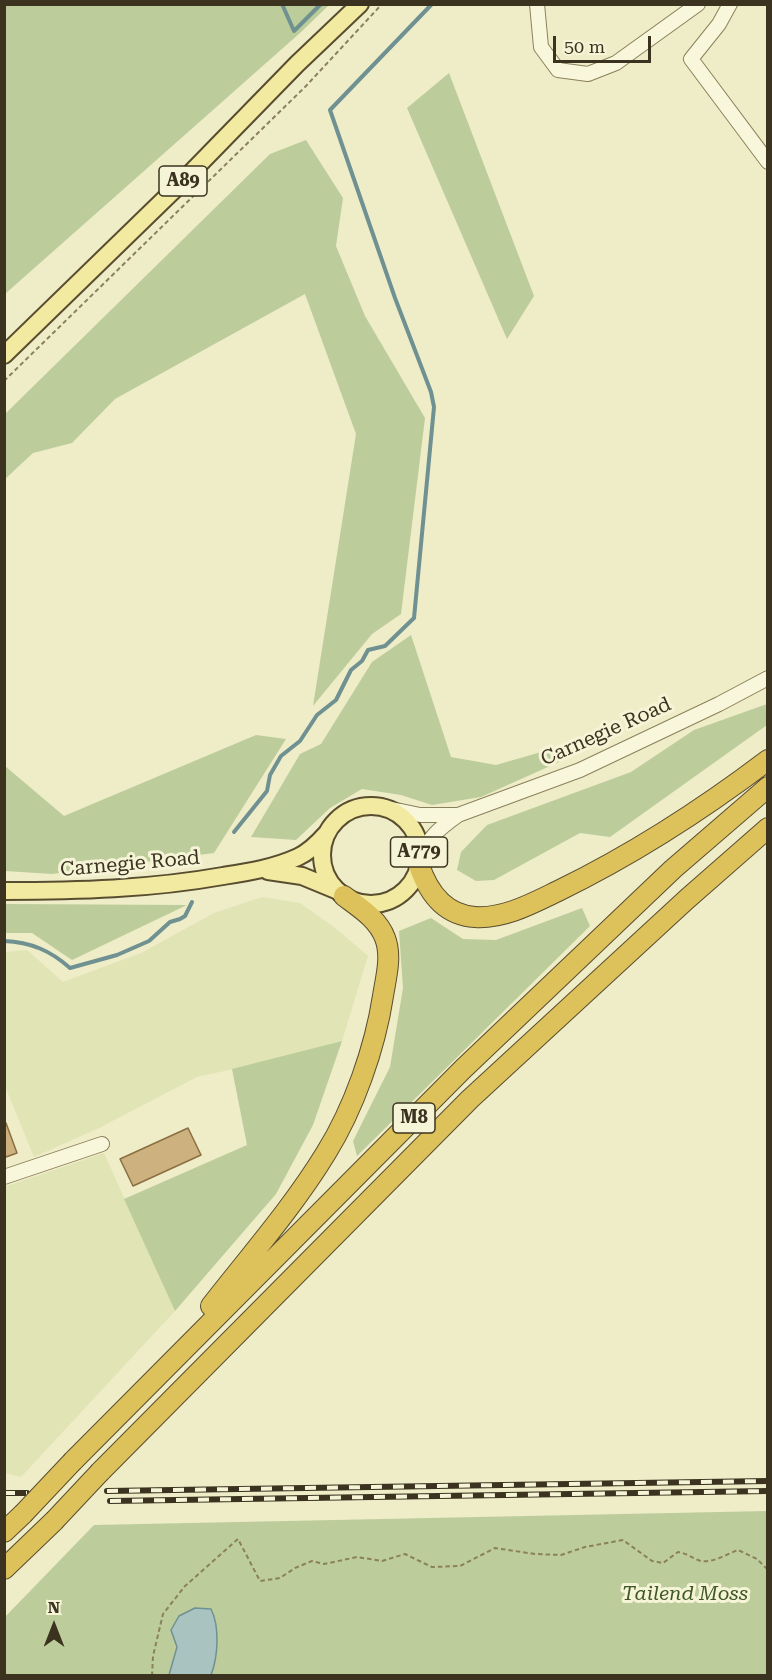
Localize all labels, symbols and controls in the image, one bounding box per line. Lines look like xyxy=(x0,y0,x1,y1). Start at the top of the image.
scale bar xyxy=(556,24,654,62)
text: 50 m xyxy=(564,36,605,57)
road number: A89 xyxy=(159,166,207,196)
street label: Carnegie Road xyxy=(537,693,675,771)
road number: A779 xyxy=(390,837,448,867)
street label: Carnegie Road xyxy=(59,846,201,882)
road number: M8 xyxy=(393,1103,435,1133)
park label: Tailend Moss xyxy=(622,1582,748,1606)
north arrow xyxy=(24,1596,84,1656)
text: N xyxy=(48,1598,60,1617)

